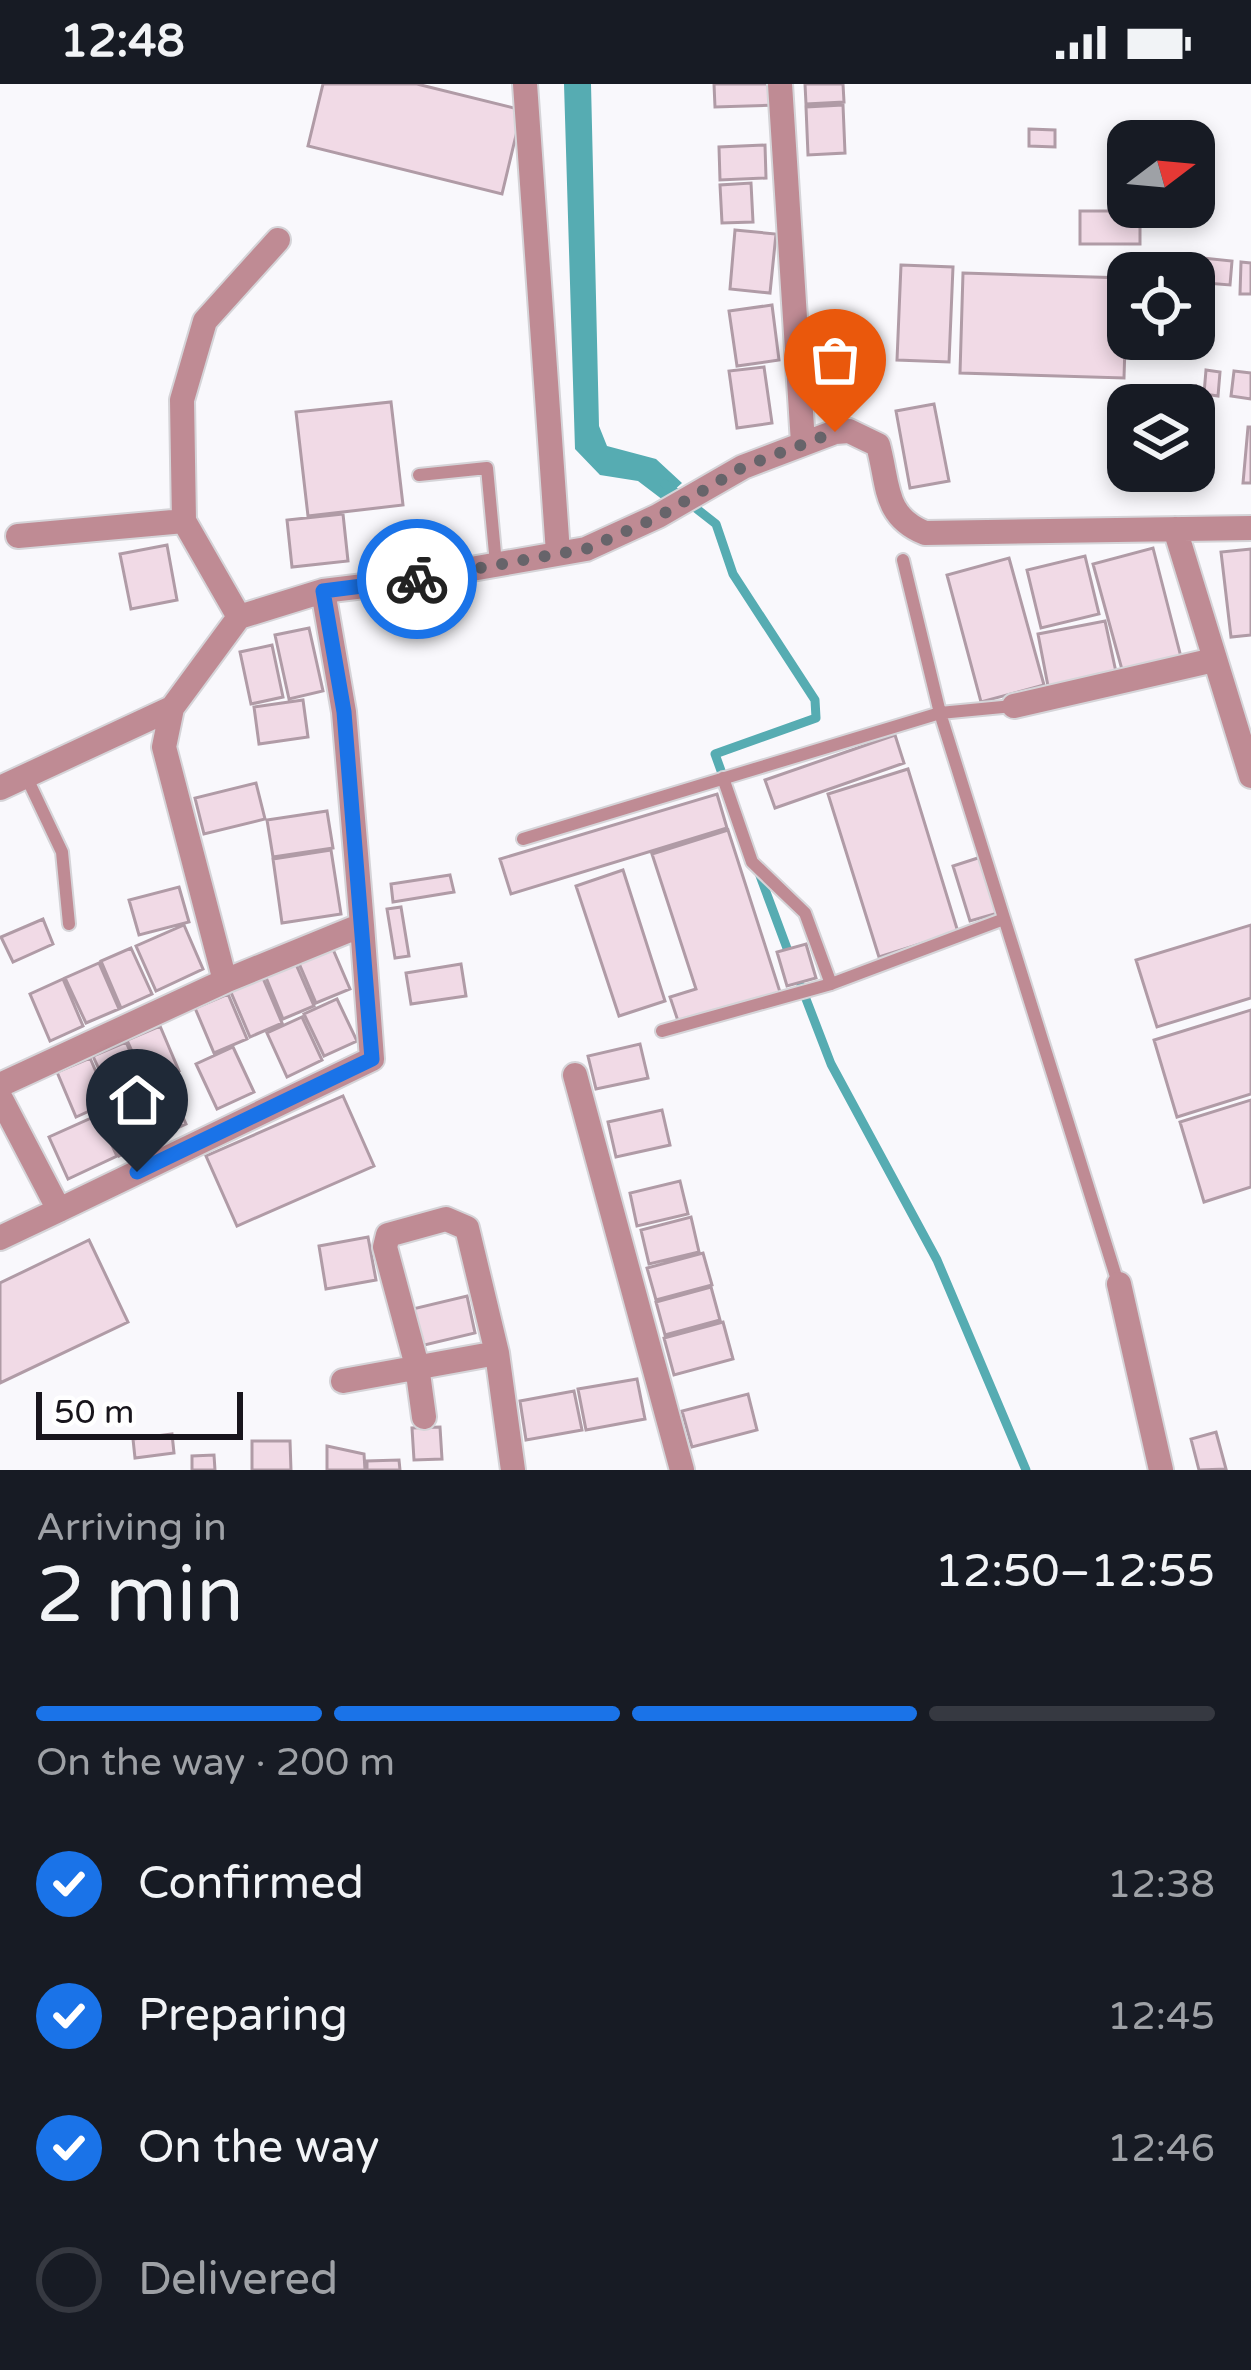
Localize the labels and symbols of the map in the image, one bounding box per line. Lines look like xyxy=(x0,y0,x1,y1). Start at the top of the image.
north arrow xyxy=(1107,120,1215,228)
pin xyxy=(784,309,886,432)
courier xyxy=(357,519,477,639)
pin xyxy=(86,1049,188,1172)
scale bar xyxy=(36,1386,243,1439)

